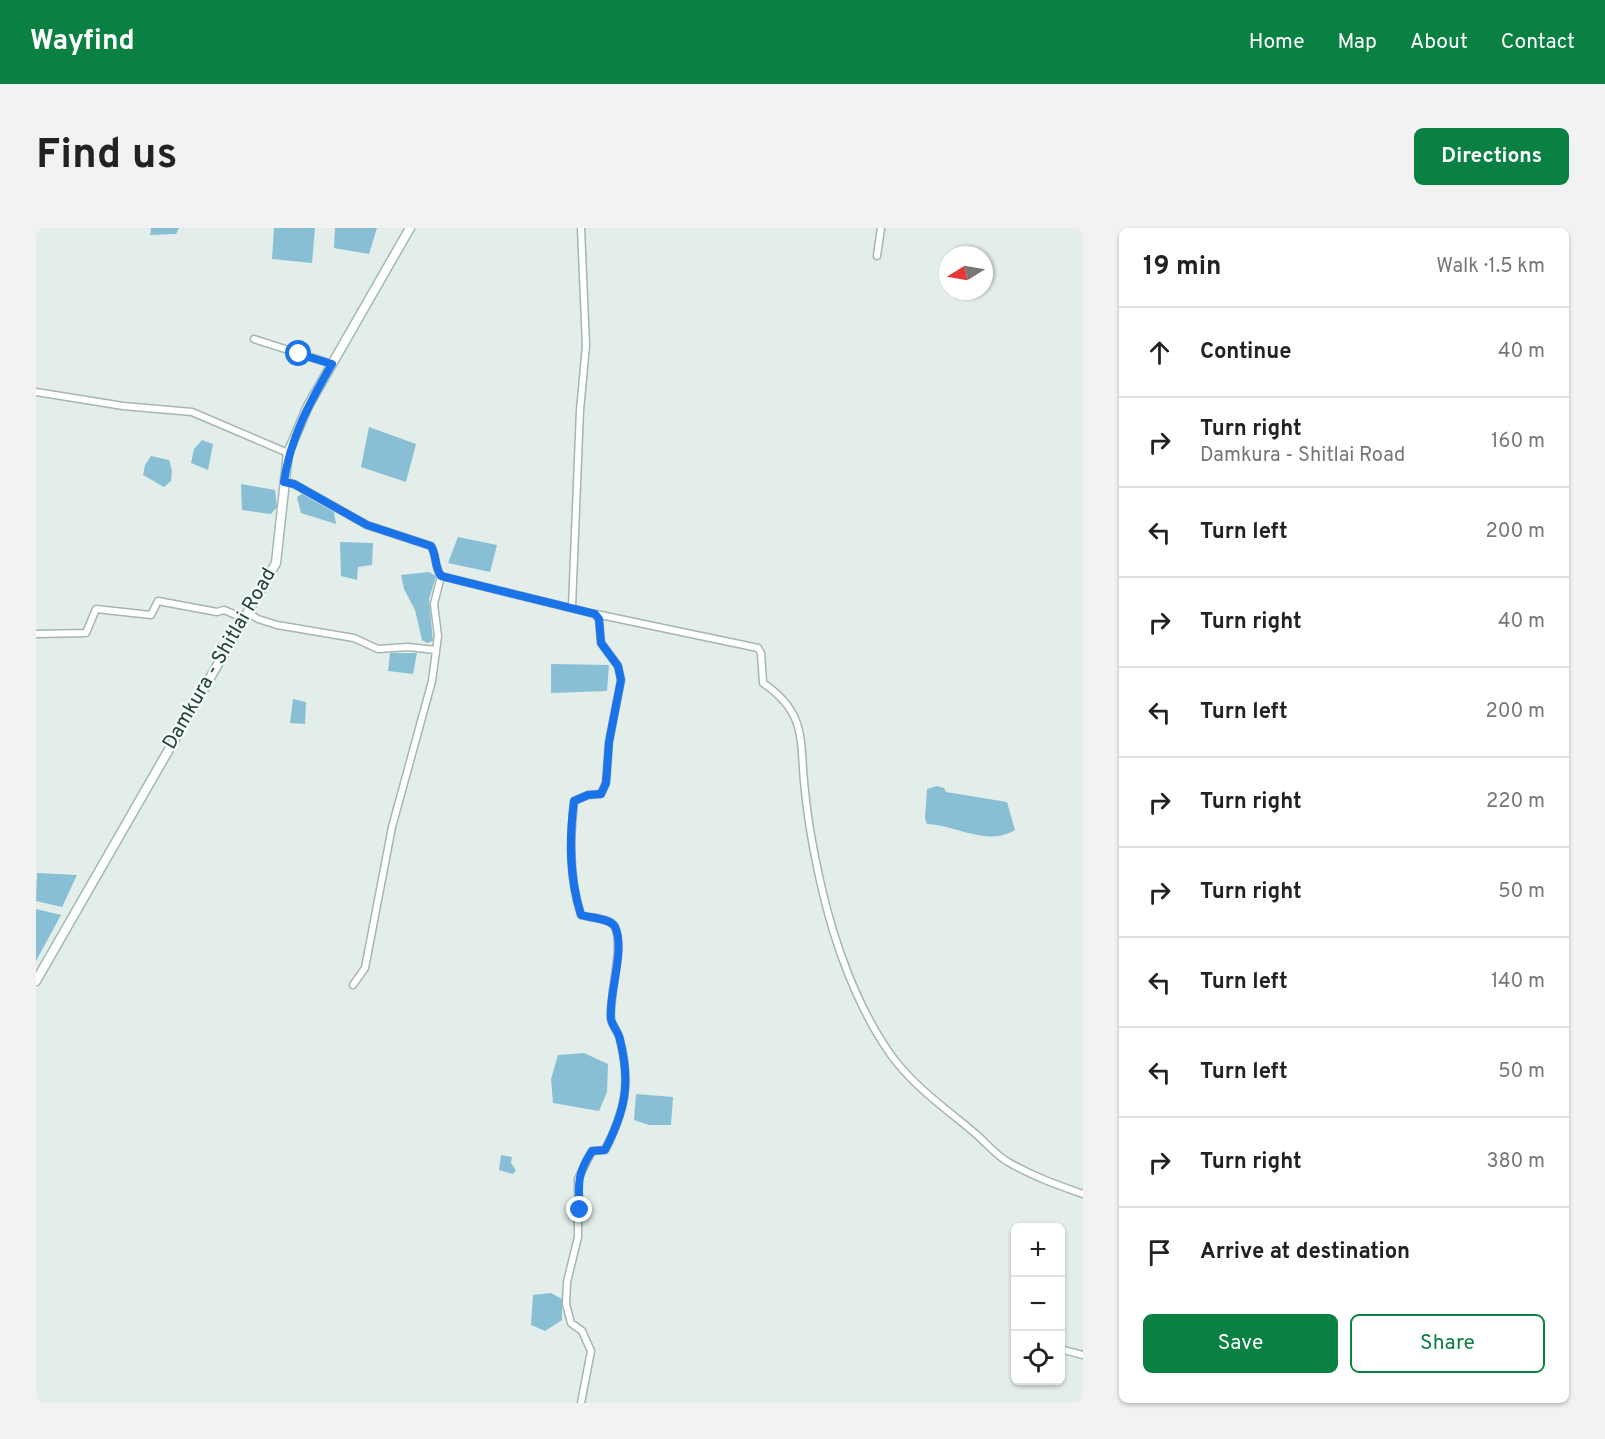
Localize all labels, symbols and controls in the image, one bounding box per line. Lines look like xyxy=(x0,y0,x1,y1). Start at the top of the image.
text: Wayfind xyxy=(30,24,135,60)
text: Home xyxy=(1249,29,1305,56)
text: Map xyxy=(1338,29,1377,56)
text: About xyxy=(1410,29,1468,56)
text: Contact xyxy=(1501,29,1575,56)
button: Directions xyxy=(1414,128,1569,185)
text: Find us xyxy=(36,130,177,183)
north arrow xyxy=(939,246,993,300)
text: 19 min xyxy=(1143,251,1221,284)
text: Walk · 1.5 km xyxy=(1436,254,1545,280)
icon: ahead xyxy=(1143,336,1176,369)
text: Continue xyxy=(1200,339,1291,366)
text: 40 m xyxy=(1498,339,1545,365)
route start xyxy=(285,340,311,366)
text: Turn right xyxy=(1200,416,1302,443)
icon: right xyxy=(1143,426,1176,459)
text: 160 m xyxy=(1491,429,1545,455)
text: Damkura - Shitlai Road xyxy=(1200,443,1405,469)
icon: left xyxy=(1143,516,1176,549)
text: Turn left xyxy=(1200,519,1288,546)
text: 200 m xyxy=(1486,519,1545,545)
street label: Damkura - Shitlai Road xyxy=(157,564,283,754)
icon: right xyxy=(1143,606,1176,639)
text: Turn right xyxy=(1200,609,1302,636)
text: 40 m xyxy=(1498,609,1545,635)
icon: left xyxy=(1143,696,1176,729)
text: Turn left xyxy=(1200,699,1288,726)
text: 200 m xyxy=(1486,699,1545,725)
icon: right xyxy=(1143,786,1176,819)
text: Turn right xyxy=(1200,789,1302,816)
text: 220 m xyxy=(1486,789,1545,815)
icon: right xyxy=(1143,876,1176,909)
text: Turn right xyxy=(1200,879,1302,906)
text: 50 m xyxy=(1498,879,1545,905)
icon: left xyxy=(1143,966,1176,999)
text: Turn left xyxy=(1200,969,1288,996)
text: 140 m xyxy=(1491,969,1545,995)
icon: left xyxy=(1143,1056,1176,1089)
text: Turn left xyxy=(1200,1059,1288,1086)
text: 50 m xyxy=(1498,1059,1545,1085)
icon: right xyxy=(1143,1146,1176,1179)
text: Turn right xyxy=(1200,1149,1302,1176)
text: 380 m xyxy=(1486,1149,1545,1175)
route end xyxy=(566,1196,592,1222)
map controls xyxy=(1011,1223,1065,1385)
button: + xyxy=(1011,1223,1065,1277)
icon: arrive xyxy=(1143,1236,1176,1269)
text: Arrive at destination xyxy=(1200,1239,1410,1266)
button: − xyxy=(1011,1277,1065,1331)
button: Save xyxy=(1143,1314,1338,1373)
button: Share xyxy=(1350,1314,1545,1373)
button: locate xyxy=(1011,1331,1065,1385)

